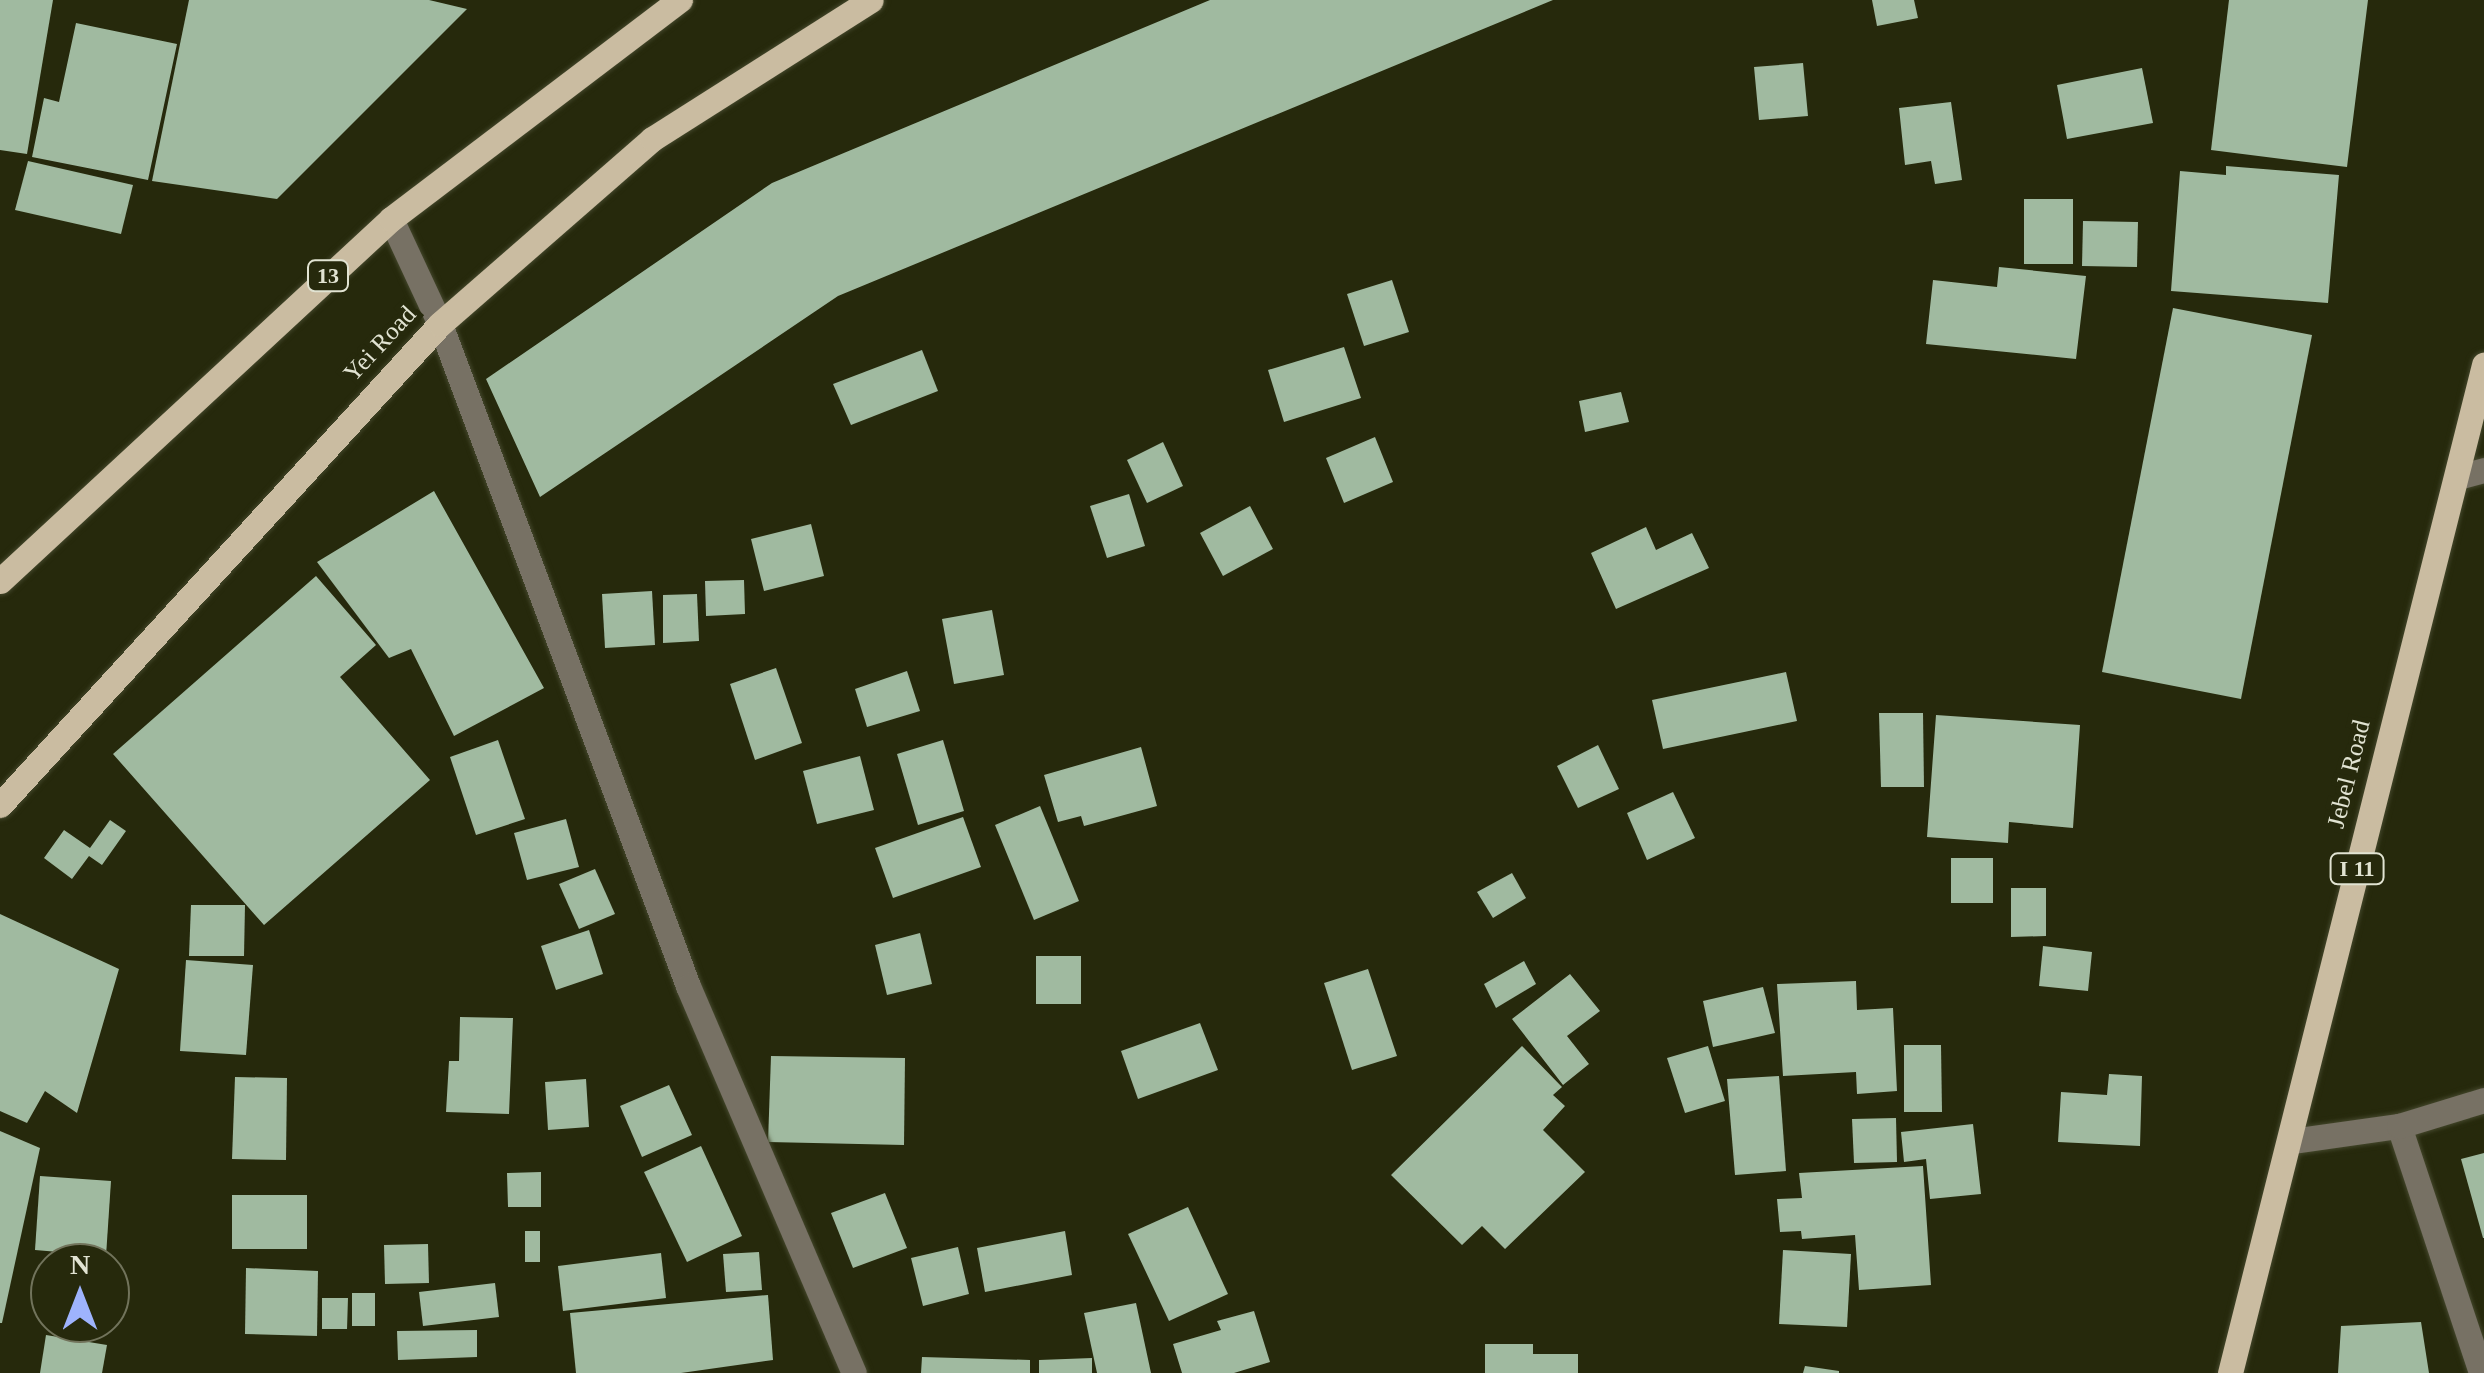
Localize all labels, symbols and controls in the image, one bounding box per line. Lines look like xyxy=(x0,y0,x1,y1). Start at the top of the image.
road number: 13 xyxy=(306,259,350,293)
street label: Yei Road xyxy=(337,300,423,388)
street label: Jebel Road xyxy=(2321,717,2377,831)
road number: I 11 xyxy=(2330,852,2384,886)
north arrow xyxy=(30,1243,130,1343)
text: N xyxy=(70,1249,90,1280)

